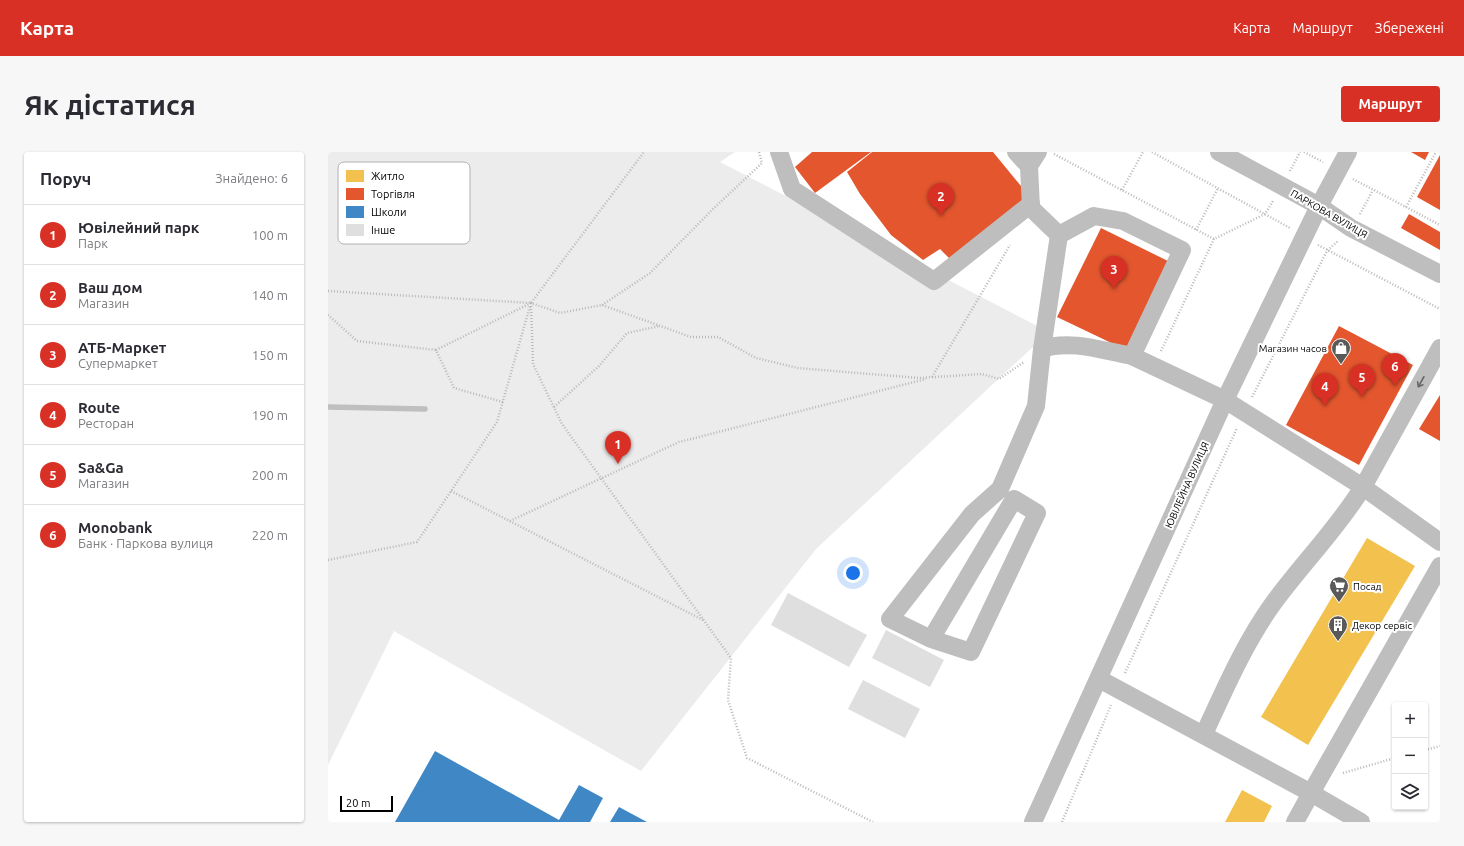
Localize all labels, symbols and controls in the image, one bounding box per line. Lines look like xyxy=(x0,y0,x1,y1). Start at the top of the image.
text: Карта xyxy=(20,17,74,39)
text: Карта xyxy=(1233,20,1270,36)
text: Маршрут xyxy=(1292,20,1353,36)
text: Збережені xyxy=(1375,20,1444,36)
button: Маршрут xyxy=(1341,86,1440,122)
text: Як дістатися xyxy=(24,89,196,120)
legend xyxy=(338,162,470,244)
text: Поруч xyxy=(40,169,91,188)
text: Житло xyxy=(371,170,404,182)
text: Знайдено: 6 xyxy=(215,171,288,185)
pin: 2 xyxy=(928,183,954,216)
text: Торгівля xyxy=(371,188,415,200)
street label: ПАРКОВА ВУЛИЦЯ xyxy=(1289,188,1369,240)
text: Школи xyxy=(371,206,407,218)
text: Ювілейний парк xyxy=(78,219,199,236)
text: Інше xyxy=(371,224,395,236)
text: 1 xyxy=(49,228,57,242)
text: 100 m xyxy=(252,228,288,242)
text: Парк xyxy=(78,236,108,250)
pin: 3 xyxy=(1101,256,1127,289)
text: Ваш дом xyxy=(78,279,143,296)
text: 2 xyxy=(49,288,57,302)
text: 140 m xyxy=(252,288,288,302)
text: Магазин xyxy=(78,296,129,310)
shop icon: Магазин часов xyxy=(1330,337,1352,365)
text: АТБ-Маркет xyxy=(78,339,166,356)
place label: Магазин часов xyxy=(1259,343,1327,354)
text: 3 xyxy=(49,348,57,362)
text: 150 m xyxy=(252,348,288,362)
pin: 6 xyxy=(1382,353,1408,386)
text: Супермаркет xyxy=(78,356,158,370)
pin: 5 xyxy=(1349,364,1375,397)
pin: 4 xyxy=(1312,373,1338,406)
one-way arrow xyxy=(1417,376,1425,388)
text: Route xyxy=(78,399,120,416)
text: 4 xyxy=(49,408,57,422)
text: 190 m xyxy=(252,408,288,422)
text: Ресторан xyxy=(78,416,134,430)
pin: 1 xyxy=(605,431,631,464)
street label: ЮВІЛЕЙНА ВУЛИЦЯ xyxy=(1163,440,1211,530)
text: Sa&Ga xyxy=(78,459,124,476)
text: 5 xyxy=(49,468,57,482)
text: 200 m xyxy=(252,468,288,482)
text: Магазин xyxy=(78,476,129,490)
text: Monobank xyxy=(78,519,153,536)
text: 6 xyxy=(49,528,57,542)
text: 220 m xyxy=(252,528,288,542)
text: Банк · Паркова вулиця xyxy=(78,536,213,550)
your location xyxy=(843,563,863,583)
supermarket icon: Посад xyxy=(1328,575,1350,603)
place label: Посад xyxy=(1353,581,1382,592)
building icon: Декор сервіс xyxy=(1327,614,1349,642)
place label: Декор сервіс xyxy=(1352,620,1412,631)
map controls xyxy=(1392,702,1428,810)
button: + xyxy=(1392,702,1428,738)
button: − xyxy=(1392,738,1428,774)
button: layers xyxy=(1392,774,1428,810)
scale bar xyxy=(340,794,393,813)
text: 20 m xyxy=(346,797,370,809)

